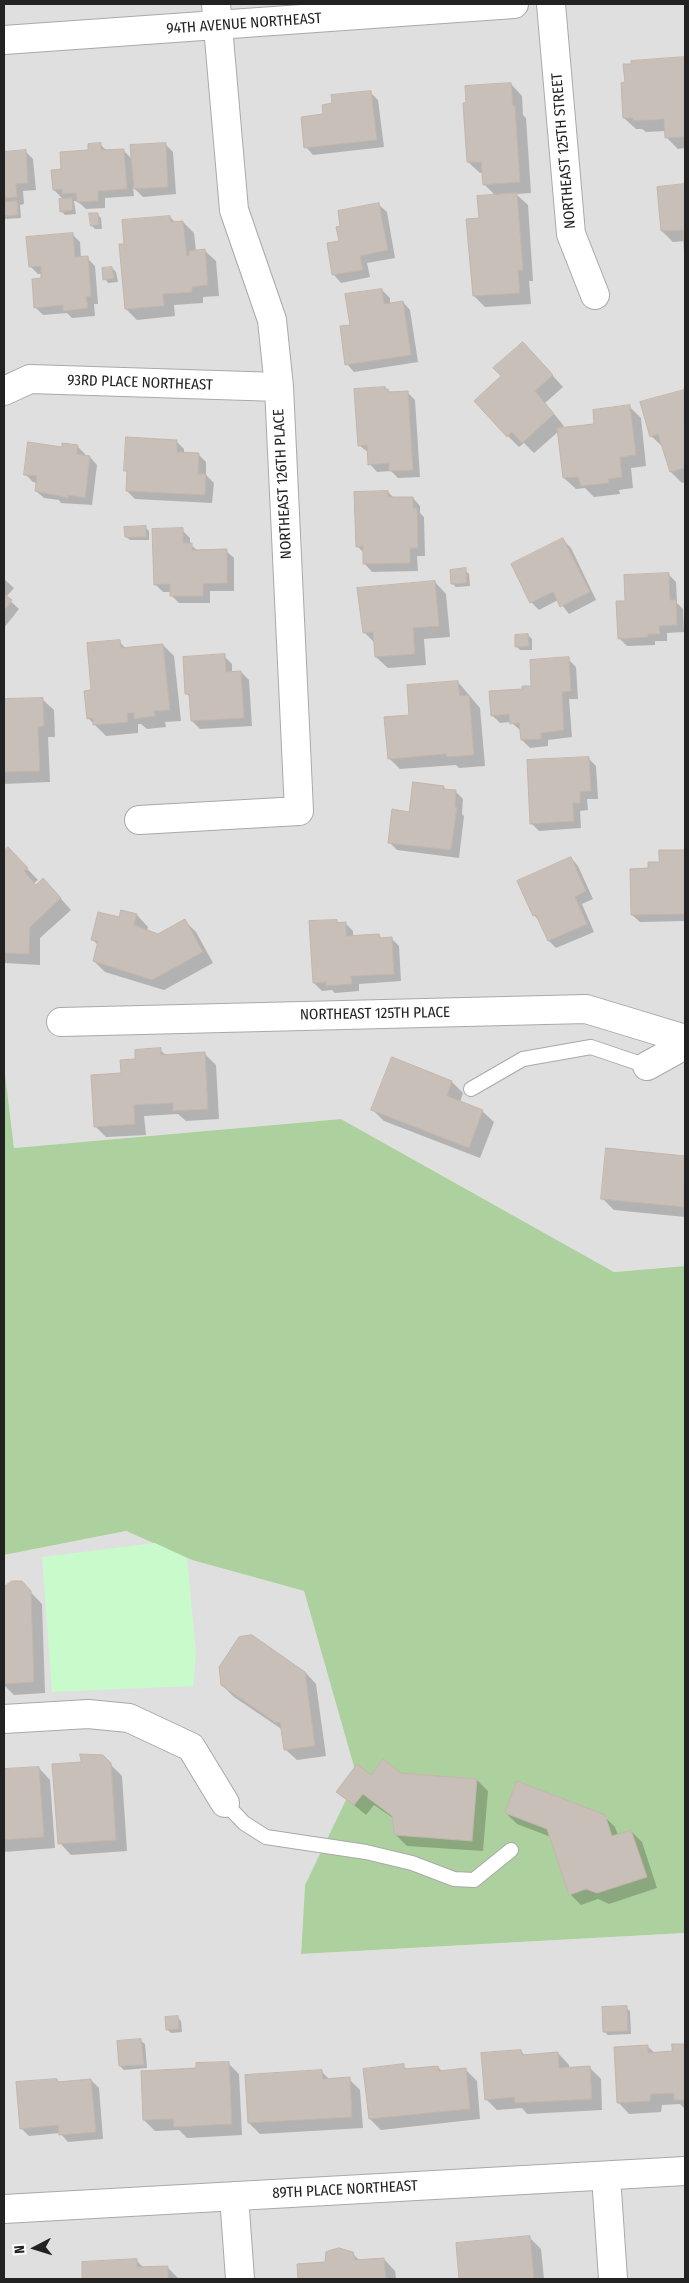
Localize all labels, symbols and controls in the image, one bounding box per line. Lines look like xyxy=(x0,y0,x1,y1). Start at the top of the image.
street label: 94TH AVENUE NORTHEAST xyxy=(166,10,322,38)
street label: NORTHEAST 125TH STREET xyxy=(548,72,580,230)
street label: 93RD PLACE NORTHEAST xyxy=(67,371,213,395)
street label: NORTHEAST 126TH PLACE xyxy=(270,408,296,560)
street label: NORTHEAST 125TH PLACE xyxy=(300,1004,450,1024)
street label: 89TH PLACE NORTHEAST xyxy=(272,2177,418,2203)
north arrow xyxy=(10,2223,60,2273)
text: N xyxy=(11,2244,28,2254)

